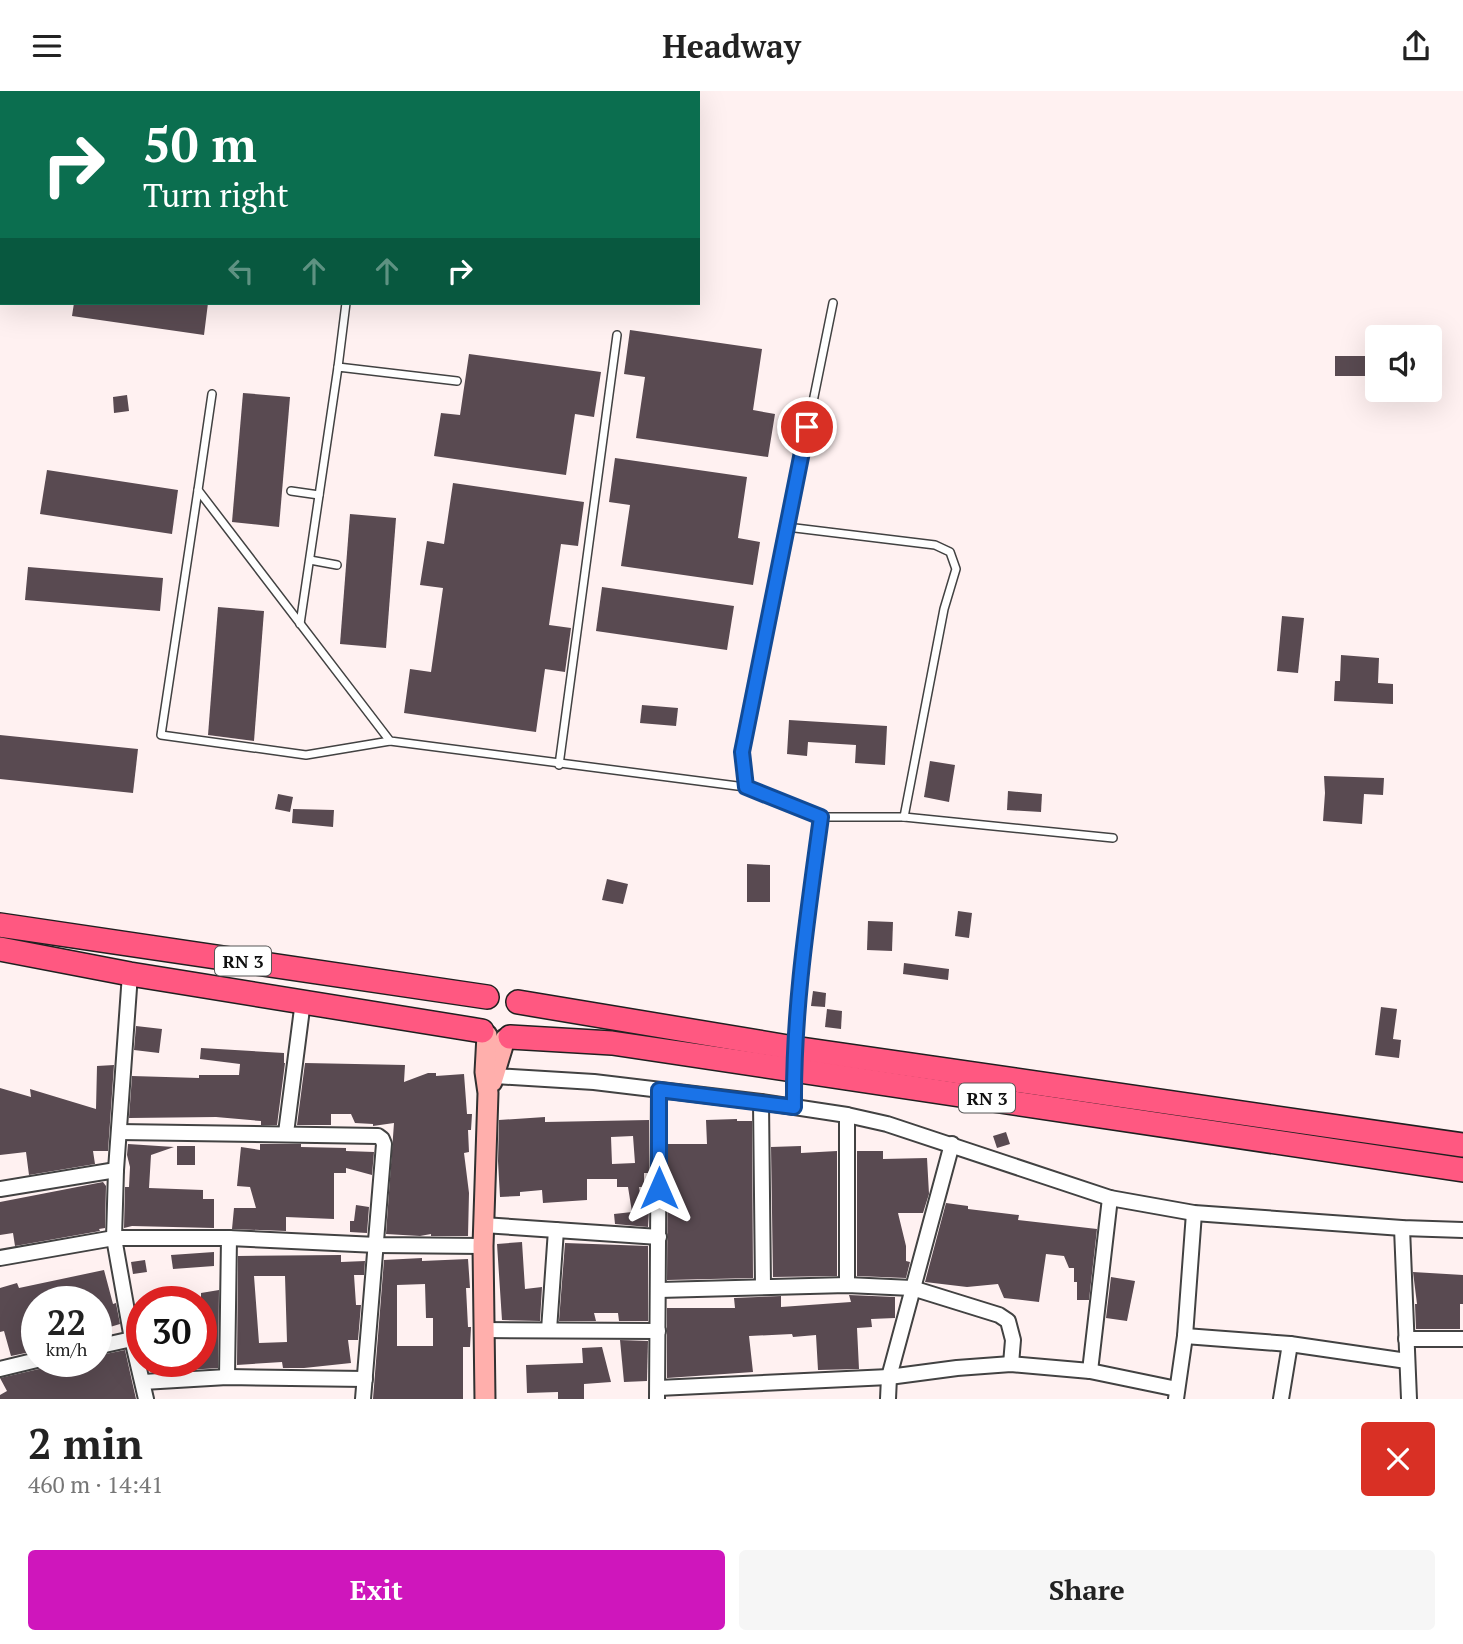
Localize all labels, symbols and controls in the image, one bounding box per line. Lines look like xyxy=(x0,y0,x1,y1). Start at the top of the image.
text: Headway xyxy=(662,25,801,67)
icon: menu xyxy=(28,27,66,65)
icon: share xyxy=(1397,27,1435,65)
text: 50 m xyxy=(143,111,257,176)
icon: right xyxy=(28,119,119,210)
text: Turn right xyxy=(143,174,289,216)
icon: left xyxy=(222,252,260,290)
icon: ahead xyxy=(295,252,333,290)
icon: ahead xyxy=(368,252,406,290)
icon: right xyxy=(441,252,479,290)
map controls xyxy=(1365,325,1442,402)
button: sound xyxy=(1365,325,1442,402)
pin xyxy=(777,397,837,457)
icon: arrive xyxy=(788,408,826,446)
road number: RN 3 xyxy=(215,947,271,975)
road number: RN 3 xyxy=(959,1083,1015,1113)
position arrow xyxy=(622,1151,696,1225)
speed limit sign: 30 xyxy=(126,1286,217,1377)
text: 22 xyxy=(47,1299,86,1345)
text: km/h xyxy=(46,1337,87,1361)
text: 2 min xyxy=(28,1415,143,1471)
button: close xyxy=(1361,1422,1435,1496)
text: 460 m · 14:41 xyxy=(28,1469,163,1500)
button: Exit xyxy=(28,1550,725,1630)
button: Share xyxy=(739,1550,1435,1630)

